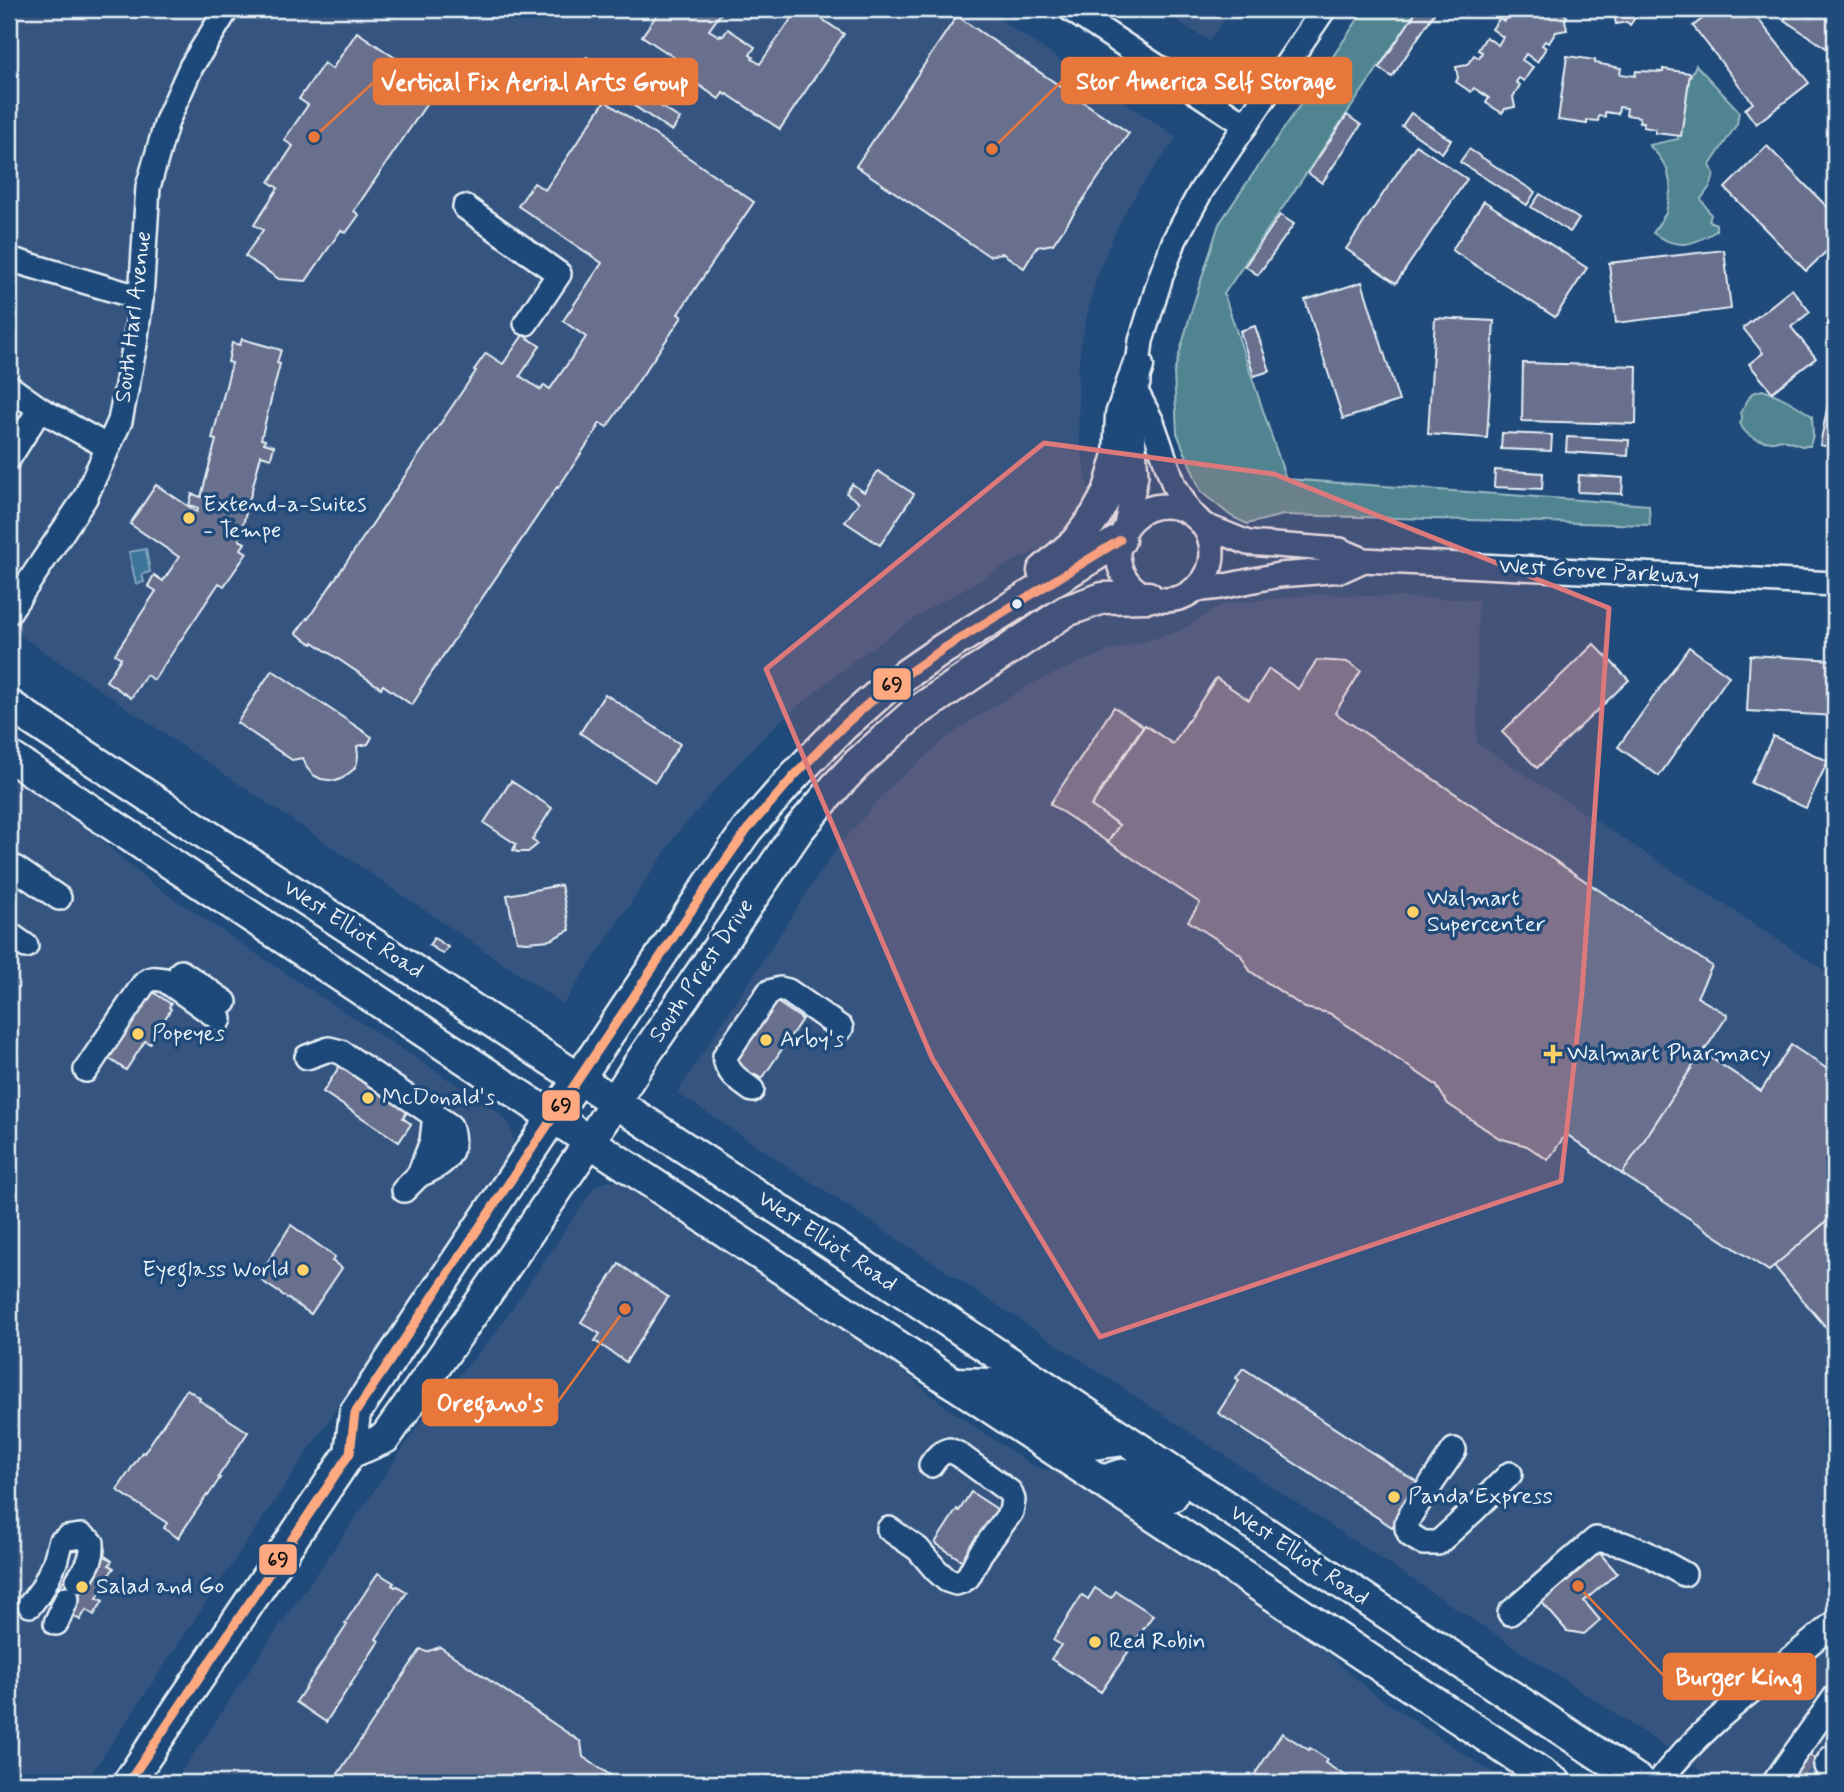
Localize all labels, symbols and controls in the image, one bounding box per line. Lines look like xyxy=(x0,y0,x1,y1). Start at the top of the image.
callout: Stor America Self Storage xyxy=(1062,58,1351,103)
callout: Vertical Fix Aerial Arts Group xyxy=(374,59,697,104)
text: Stor America Self Storage xyxy=(1076,67,1337,99)
text: Vertical Fix Aerial Arts Group xyxy=(381,68,689,99)
street label: South Harl Avenue xyxy=(109,230,159,404)
place label: Extend-a-Suites - Tempe xyxy=(203,490,366,546)
marker: Extend-a-Suites - Tempe xyxy=(181,510,197,526)
street label: West Grove Parkway xyxy=(1498,552,1700,592)
unlabelled marker xyxy=(1010,597,1024,611)
line badge: 69 xyxy=(872,667,912,701)
text: 69 xyxy=(881,673,903,698)
street label: West Elliot Road xyxy=(277,873,429,987)
place label: Walmart Supercenter xyxy=(1427,884,1546,940)
street label: South Priest Drive xyxy=(643,893,761,1049)
marker: Walmart Supercenter xyxy=(1405,904,1421,920)
place label: Popeyes xyxy=(152,1019,225,1049)
place label: Arby's xyxy=(780,1025,844,1055)
marker: Popeyes xyxy=(130,1026,146,1042)
marker: Arby's xyxy=(758,1032,774,1048)
place label: Walmart Pharmacy xyxy=(1567,1039,1771,1069)
marker: Walmart Pharmacy xyxy=(1545,1046,1561,1062)
place label: McDonald's xyxy=(382,1083,495,1113)
line badge: 69 xyxy=(541,1089,581,1122)
marker: McDonald's xyxy=(360,1090,376,1106)
text: 69 xyxy=(550,1094,572,1119)
street label: West Elliot Road xyxy=(751,1184,903,1300)
place label: Eyeglass World xyxy=(142,1255,289,1287)
marker: Eyeglass World xyxy=(295,1262,311,1278)
callout: Oregano's xyxy=(423,1380,557,1425)
text: Oregano's xyxy=(437,1389,544,1423)
place label: Panda Express xyxy=(1408,1482,1553,1512)
marker: Panda Express xyxy=(1386,1489,1402,1505)
street label: West Elliot Road xyxy=(1223,1498,1375,1614)
line badge: 69 xyxy=(258,1543,298,1576)
text: 69 xyxy=(267,1548,289,1573)
place label: Salad and Go xyxy=(96,1572,224,1602)
marker: Salad and Go xyxy=(74,1579,90,1595)
place label: Red Robin xyxy=(1109,1627,1206,1657)
marker: Red Robin xyxy=(1087,1634,1103,1650)
callout: Burger King xyxy=(1664,1654,1815,1699)
text: Burger King xyxy=(1676,1663,1802,1697)

